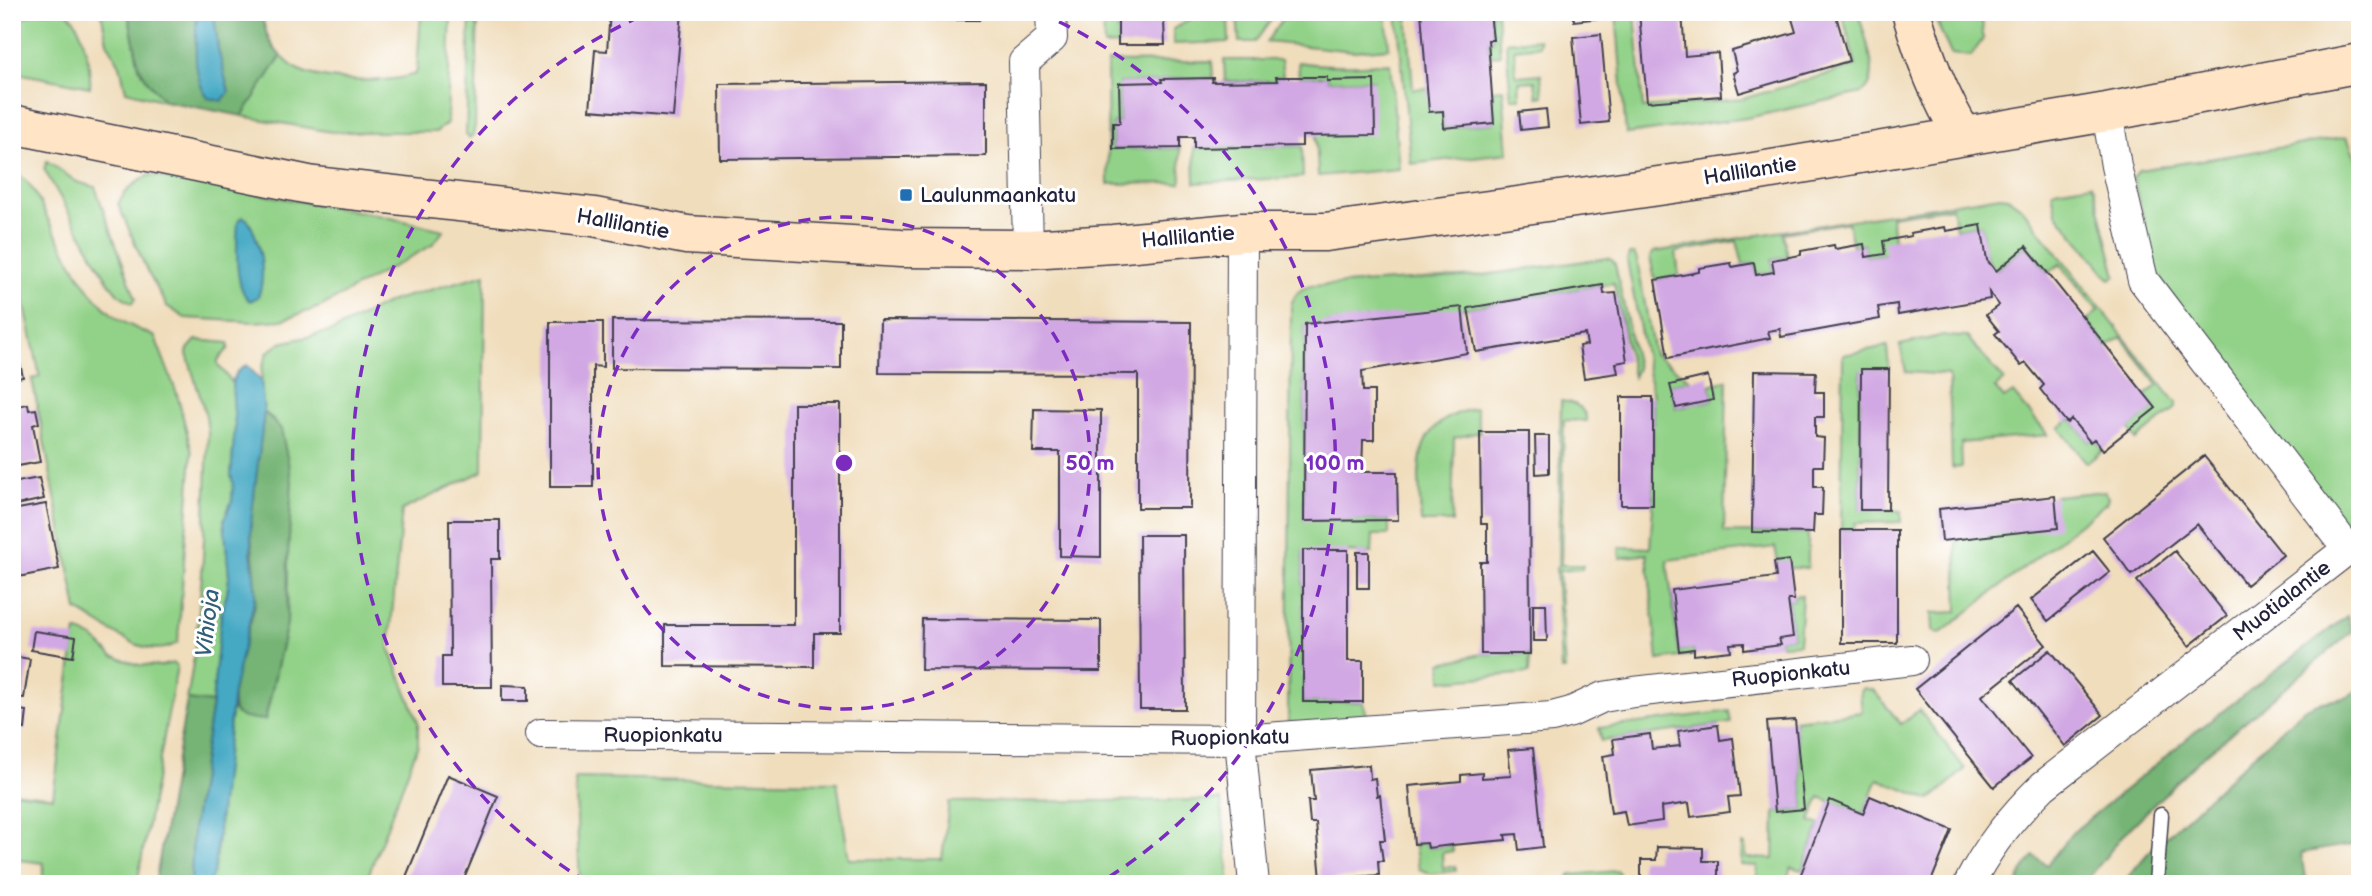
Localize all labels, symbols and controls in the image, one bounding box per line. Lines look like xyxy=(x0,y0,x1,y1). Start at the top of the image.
street label: Hallilantie xyxy=(1702,151,1798,191)
place label: Laulunmaankatu xyxy=(920,183,1076,208)
marker: Laulunmaankatu xyxy=(898,187,914,203)
street label: Hallilantie xyxy=(575,204,671,244)
street label: Hallilantie xyxy=(1140,220,1236,254)
centre of rings xyxy=(832,451,856,475)
text: 50 m xyxy=(1066,451,1114,476)
text: 100 m xyxy=(1306,451,1364,476)
street label: Muotialantie xyxy=(2228,555,2336,647)
water label: Vihioja xyxy=(190,587,226,659)
street label: Ruopionkatu xyxy=(1730,655,1852,693)
street label: Ruopionkatu xyxy=(603,723,723,748)
street label: Ruopionkatu xyxy=(1170,724,1290,752)

